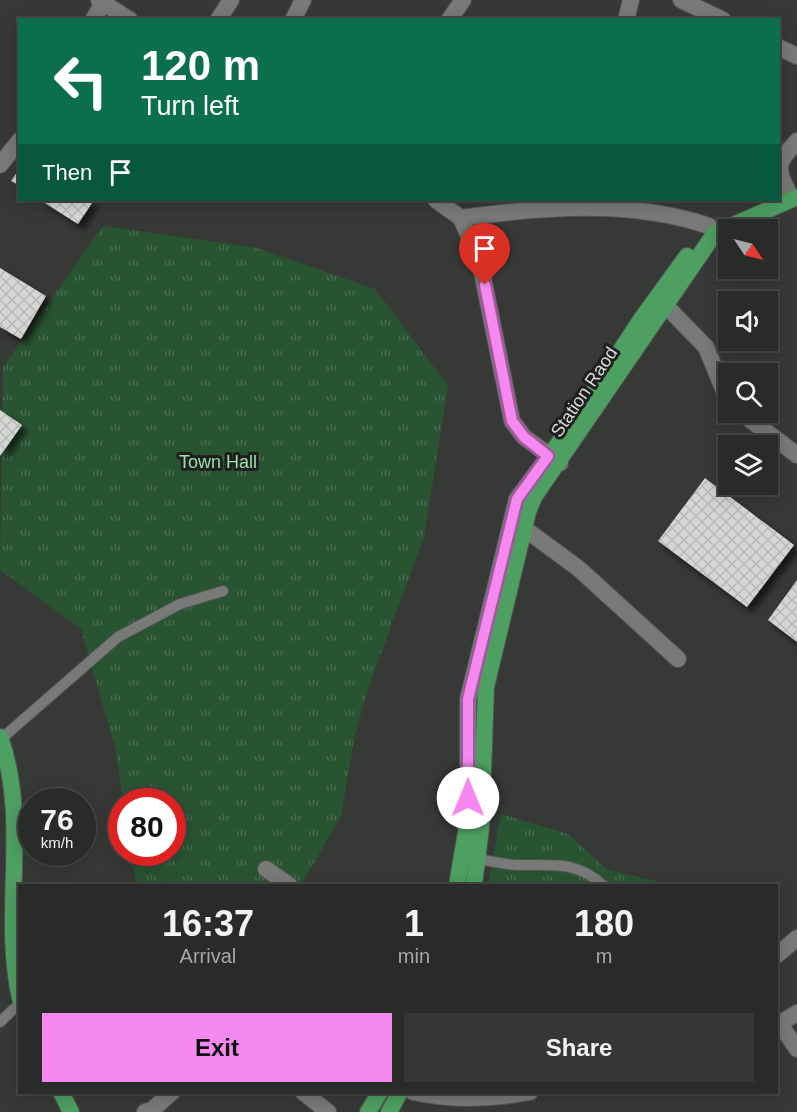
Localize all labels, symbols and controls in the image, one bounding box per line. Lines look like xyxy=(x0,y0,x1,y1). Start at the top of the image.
icon: left xyxy=(42,42,120,120)
text: 120 m xyxy=(141,42,260,89)
text: Turn left xyxy=(141,91,239,121)
icon: arrive xyxy=(104,156,137,189)
text: Then xyxy=(42,160,92,185)
north arrow xyxy=(718,219,778,279)
map controls xyxy=(718,219,778,495)
pin xyxy=(459,223,510,285)
icon: arrive xyxy=(468,232,501,265)
button: sound xyxy=(718,291,778,351)
street label: Station Raod xyxy=(547,343,621,441)
button: search xyxy=(718,363,778,423)
button: layers xyxy=(718,435,778,495)
park label: Town Hall xyxy=(179,452,257,472)
position arrow xyxy=(436,766,500,830)
speed limit sign: 80 xyxy=(108,788,186,866)
text: 76 xyxy=(40,803,74,836)
text: km/h xyxy=(41,834,73,851)
text: 16:37 xyxy=(162,903,254,944)
text: 1 xyxy=(404,903,424,944)
text: 180 xyxy=(574,903,634,944)
text: Arrival xyxy=(180,945,236,967)
text: min xyxy=(398,945,430,967)
text: m xyxy=(596,945,612,967)
button: Exit xyxy=(42,1013,392,1082)
button: Share xyxy=(404,1013,754,1082)

